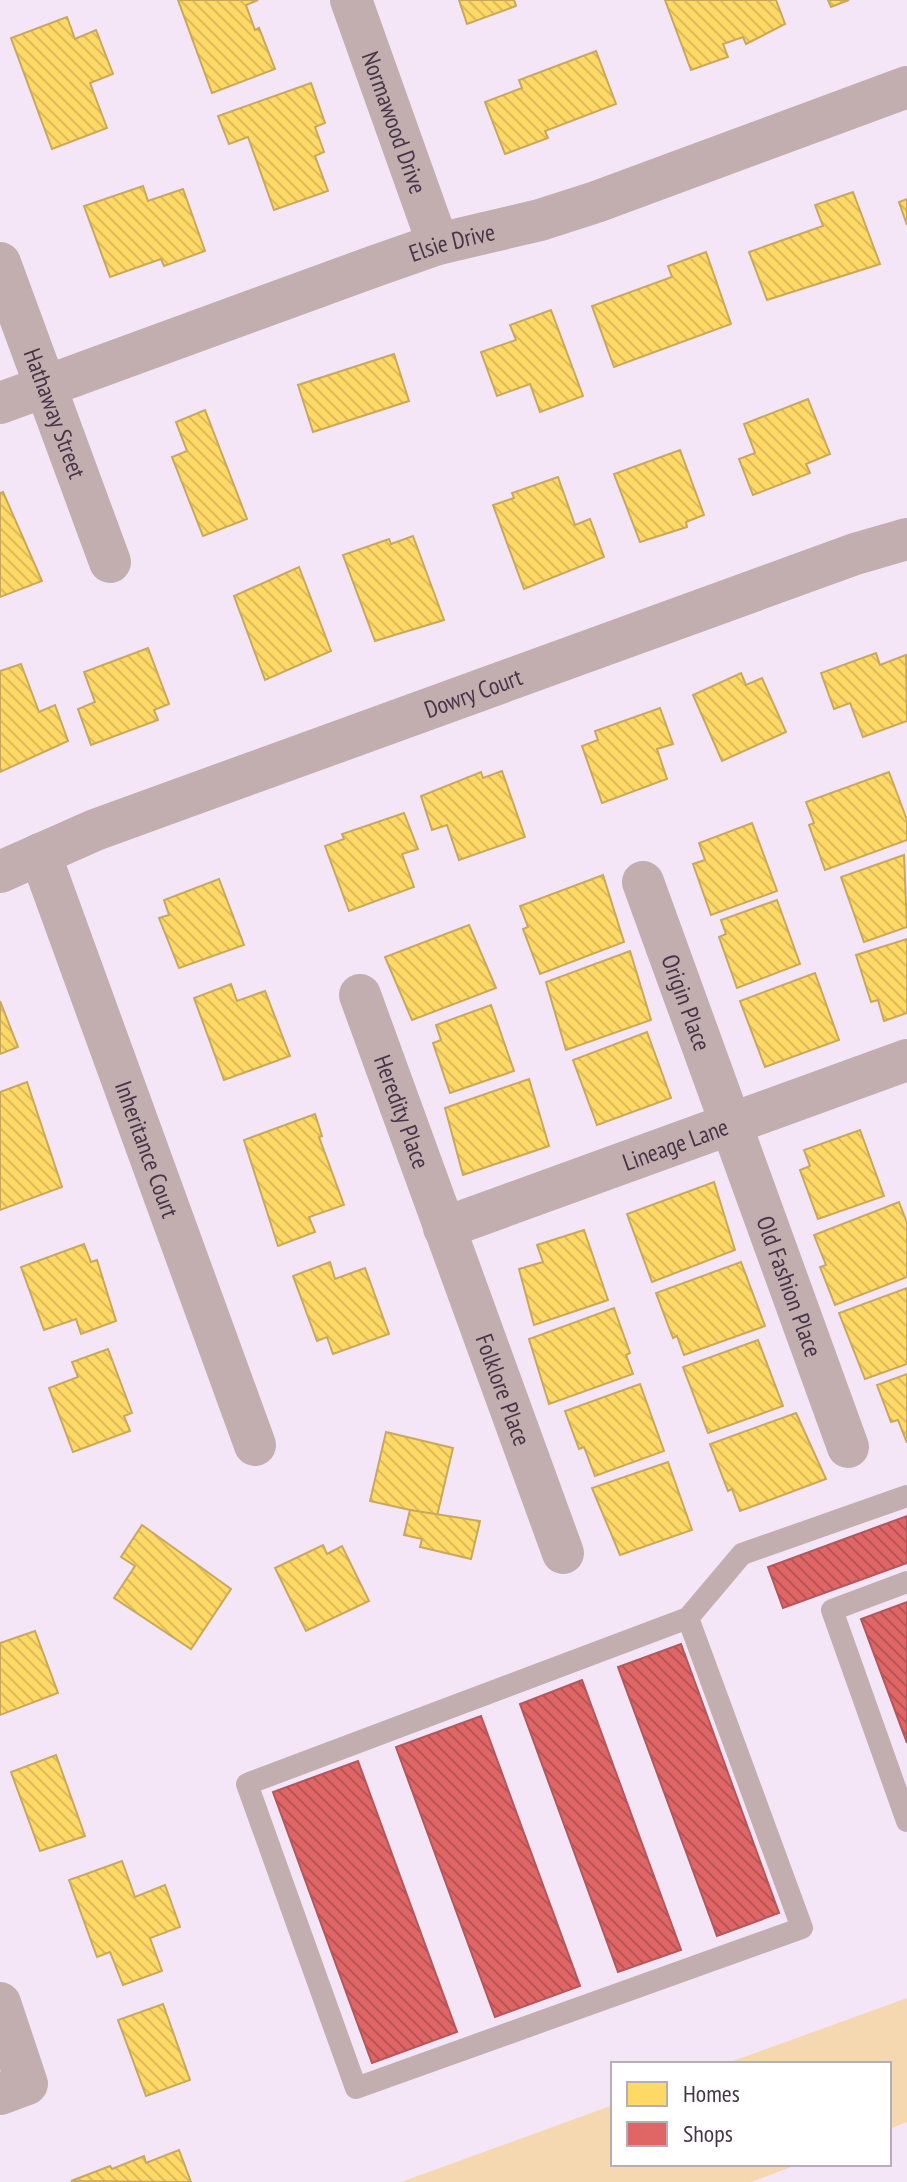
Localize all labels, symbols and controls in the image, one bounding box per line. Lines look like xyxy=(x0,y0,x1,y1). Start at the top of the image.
street label: Normawood Drive xyxy=(355,47,434,198)
street label: Elsie Drive xyxy=(405,216,498,268)
street label: Hathaway Street xyxy=(17,344,93,483)
street label: Dowry Court xyxy=(420,661,526,725)
street label: Origin Place xyxy=(655,950,718,1055)
street label: Heredity Place xyxy=(368,1050,437,1173)
street label: Inheritance Court xyxy=(108,1076,187,1222)
street label: Lineage Lane xyxy=(618,1111,732,1177)
street label: Old Fashion Place xyxy=(750,1211,829,1361)
street label: Folklore Place xyxy=(469,1329,538,1450)
legend xyxy=(611,2062,891,2166)
text: Homes xyxy=(683,2078,740,2109)
text: Shops xyxy=(683,2118,733,2149)

